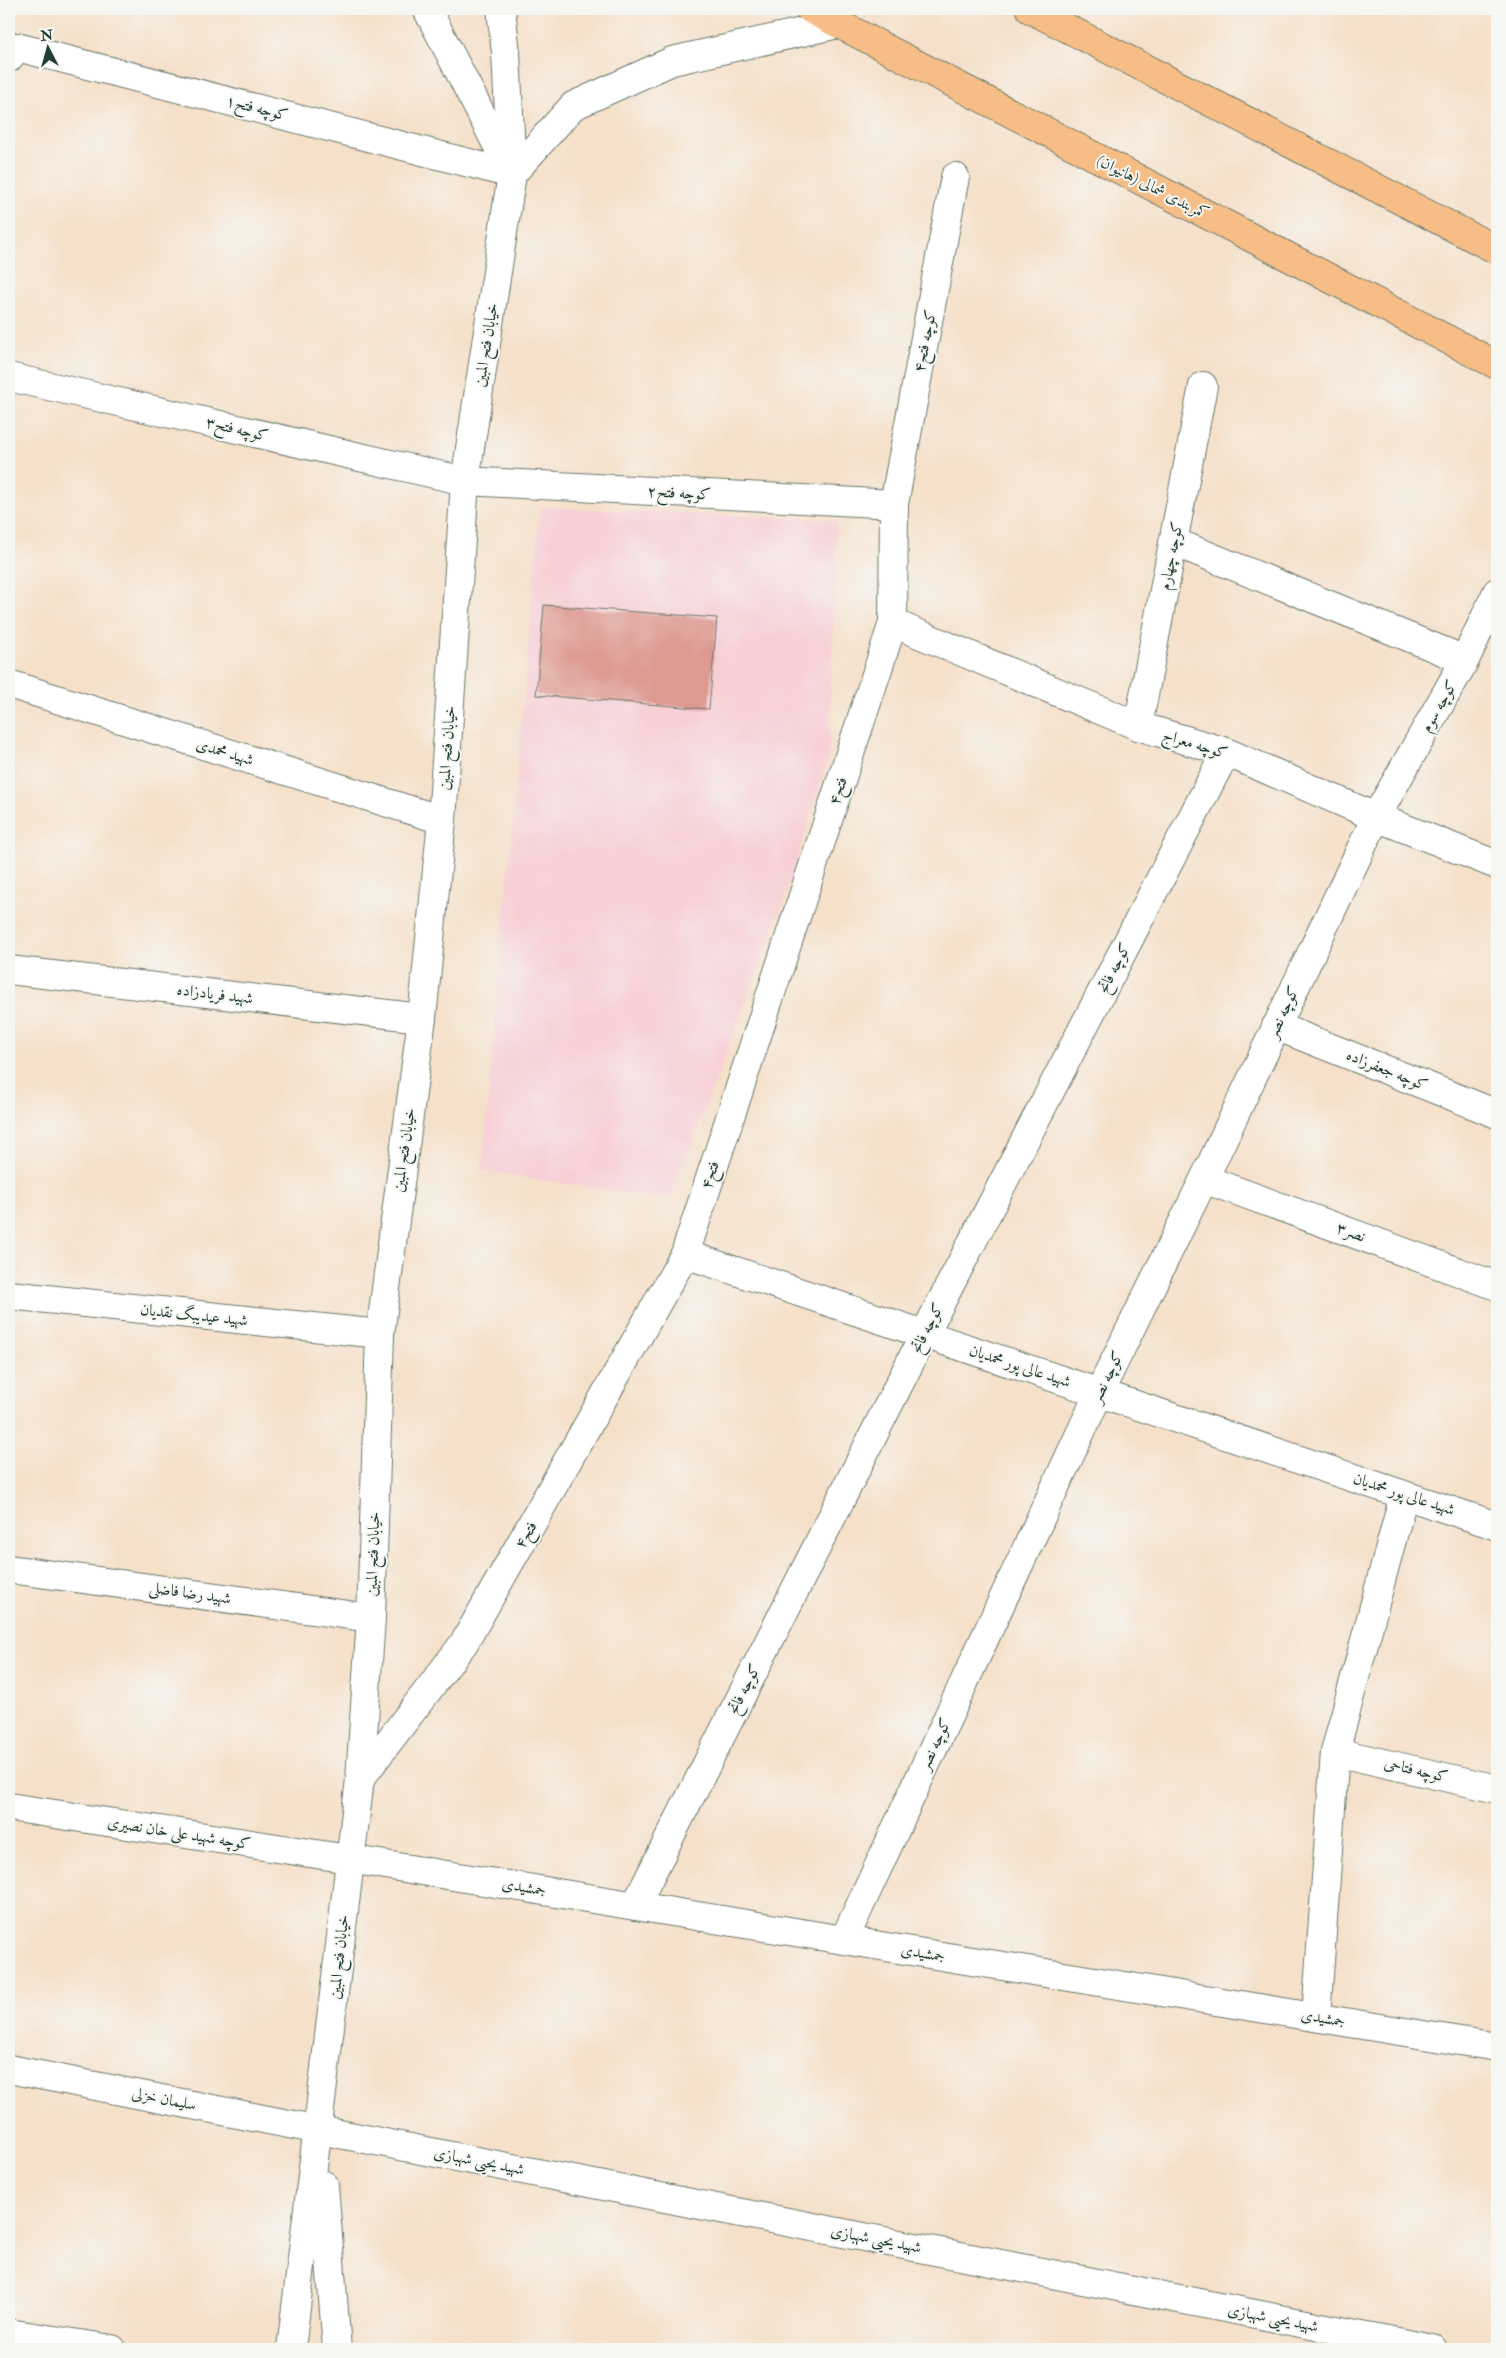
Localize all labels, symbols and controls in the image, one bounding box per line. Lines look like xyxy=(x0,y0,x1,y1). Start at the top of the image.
north arrow xyxy=(22,22,72,72)
text: N xyxy=(39,26,54,45)
street label: کوچه فتح۱ xyxy=(223,91,290,129)
street label: کمربندی شمالی (هانیوان) xyxy=(1094,150,1212,224)
street label: خیابان فتح المبین xyxy=(469,302,506,389)
street label: کوچه فتح۴ xyxy=(909,308,945,375)
street label: کوچه فتح۳ xyxy=(203,412,270,450)
street label: کوچه فتح۲ xyxy=(647,481,711,509)
street label: کوچه چهارم xyxy=(1155,520,1191,593)
street label: کوچه سوم xyxy=(1416,676,1465,738)
street label: خیابان فتح المبین xyxy=(434,705,464,791)
street label: کوچه معراج xyxy=(1159,725,1230,767)
street label: شهید محمدی xyxy=(194,734,256,770)
street label: فتح۴ xyxy=(824,774,856,809)
street label: کوچه فاتح xyxy=(1093,939,1138,998)
street label: شهید فریادزاده xyxy=(176,979,254,1009)
street label: کوچه نصر xyxy=(1261,983,1305,1043)
street label: کوچه جعفرزاده xyxy=(1343,1045,1431,1096)
street label: خیابان فتح المبین xyxy=(388,1107,424,1194)
street label: فتح۴ xyxy=(696,1158,728,1193)
street label: نصر۳ xyxy=(1334,1218,1368,1246)
street label: شهید عیدیبگ نقدیان xyxy=(139,1298,249,1331)
street label: کوچه فاتح xyxy=(906,1299,951,1358)
street label: شهید عالی پور محمدیان xyxy=(966,1340,1073,1393)
street label: کوچه نصر xyxy=(1085,1348,1129,1408)
street label: شهید عالی پور محمدیان xyxy=(1350,1468,1457,1521)
street label: خیابان فتح المبین xyxy=(362,1511,388,1597)
street label: فتح۴ xyxy=(510,1518,545,1554)
street label: شهید رضا فاضلی xyxy=(148,1577,232,1610)
street label: کوچه فاتح xyxy=(723,1660,768,1719)
street label: کوچه نصر xyxy=(913,1715,957,1775)
street label: کوچه فتاحی xyxy=(1382,1753,1450,1788)
street label: کوچه شهید علی خان نصیری xyxy=(106,1812,252,1855)
street label: جمشیدی xyxy=(500,1874,548,1900)
street label: خیابان فتح المبین xyxy=(325,1914,357,2001)
street label: جمشیدی xyxy=(899,1940,947,1966)
street label: جمشیدی xyxy=(1299,2005,1347,2031)
street label: سلیمان خزلی xyxy=(130,2083,198,2115)
street label: شهید یحیی شهبازی xyxy=(431,2142,526,2183)
street label: شهید یحیی شهبازی xyxy=(828,2220,923,2261)
street label: شهید یحیی شهبازی xyxy=(1225,2299,1320,2340)

